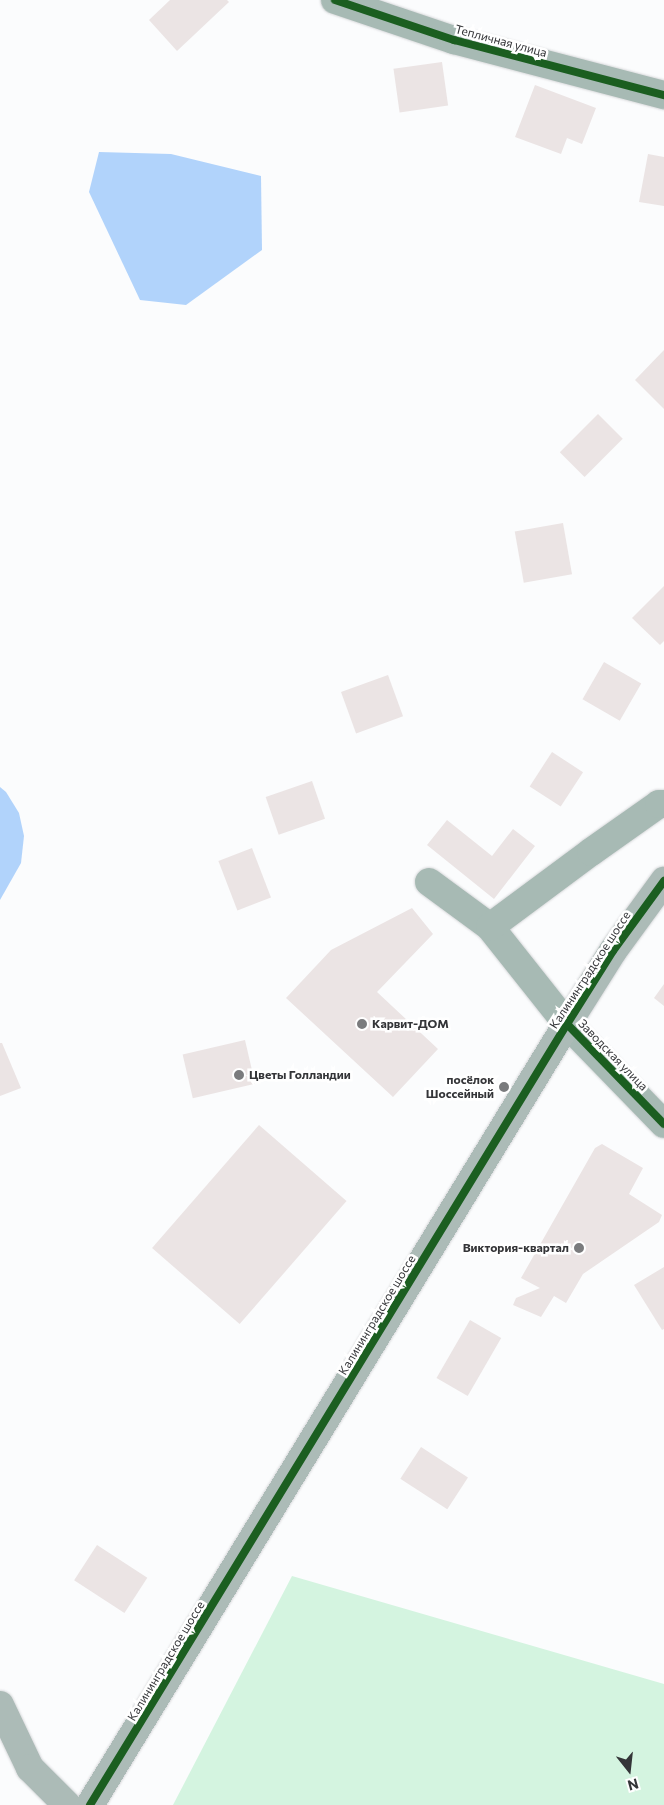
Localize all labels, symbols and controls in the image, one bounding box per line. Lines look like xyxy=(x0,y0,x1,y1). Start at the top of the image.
street label: Тепличная улица xyxy=(453,22,549,60)
street label: Калининградское шоссе xyxy=(547,908,633,1032)
street label: Заводская улица xyxy=(575,1016,651,1094)
place label: Карвит-ДОМ xyxy=(372,1017,449,1031)
marker: Карвит-ДОМ xyxy=(356,1018,368,1030)
place label: Цветы Голландии xyxy=(249,1068,351,1082)
marker: Цветы Голландии xyxy=(233,1069,245,1081)
place label: посёлок Шоссейный xyxy=(426,1073,494,1101)
marker: посёлок Шоссейный xyxy=(498,1081,510,1093)
place label: Виктория-квартал xyxy=(463,1241,569,1255)
marker: Виктория-квартал xyxy=(573,1242,585,1254)
street label: Калининградское шоссе xyxy=(335,1252,419,1378)
street label: Калининградское шоссе xyxy=(124,1598,208,1724)
north arrow xyxy=(604,1745,654,1795)
text: N xyxy=(626,1775,641,1795)

